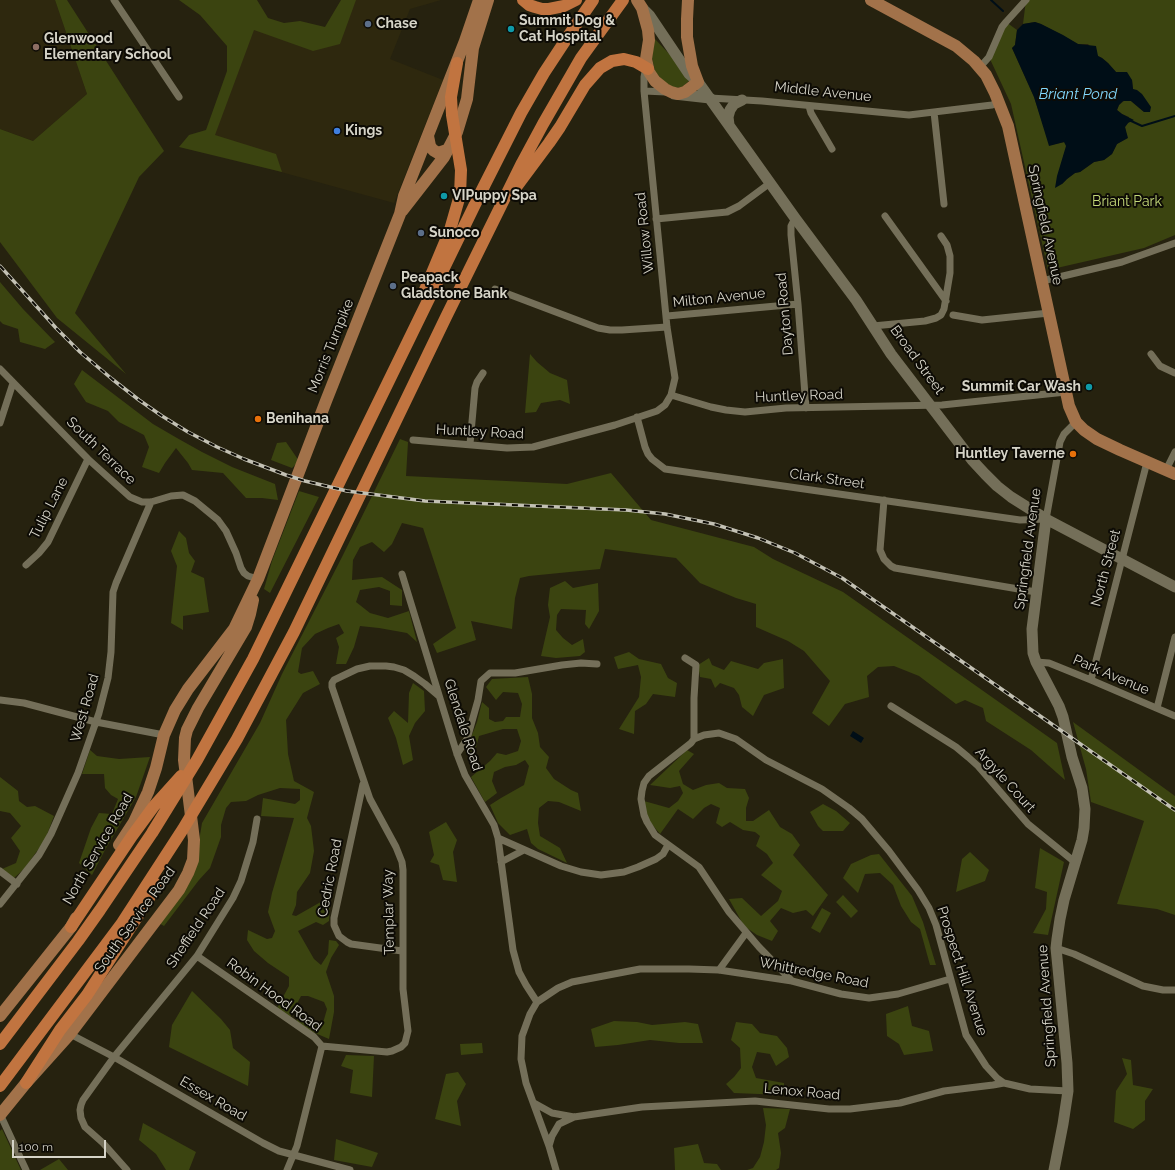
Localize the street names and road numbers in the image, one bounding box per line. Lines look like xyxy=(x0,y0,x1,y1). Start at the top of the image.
street label: Middle Avenue xyxy=(774,79,872,105)
street label: Springfield Avenue xyxy=(1024,163,1066,287)
street label: Willow Road xyxy=(632,191,658,275)
street label: Dayton Road xyxy=(773,272,797,356)
street label: Milton Avenue xyxy=(672,285,766,311)
street label: Morris Turnpike xyxy=(305,297,357,395)
street label: Broad Street xyxy=(886,322,948,398)
street label: Huntley Road xyxy=(755,386,843,406)
street label: South Terrace xyxy=(63,414,139,488)
street label: Huntley Road xyxy=(436,421,524,443)
street label: Clark Street xyxy=(788,465,866,493)
street label: Tulip Lane xyxy=(26,474,72,542)
street label: Springfield Avenue xyxy=(1011,487,1045,611)
street label: North Street xyxy=(1088,528,1124,608)
street label: Park Avenue xyxy=(1070,651,1152,699)
street label: West Road xyxy=(67,672,103,744)
street label: Glendale Road xyxy=(440,677,486,773)
street label: Argyle Court xyxy=(971,744,1039,816)
street label: North Service Road xyxy=(59,790,137,908)
street label: Cedric Road xyxy=(314,837,346,919)
street label: South Service Road xyxy=(91,864,179,976)
street label: Templar Way xyxy=(380,869,398,955)
street label: Sheffield Road xyxy=(163,885,229,971)
street label: Prospect Hill Avenue xyxy=(933,904,991,1038)
street label: Springfield Avenue xyxy=(1034,944,1060,1068)
street label: Whittredge Road xyxy=(758,954,870,992)
street label: Robin Hood Road xyxy=(223,955,325,1035)
street label: Essex Road xyxy=(177,1073,249,1125)
street label: Lenox Road xyxy=(763,1080,841,1104)

